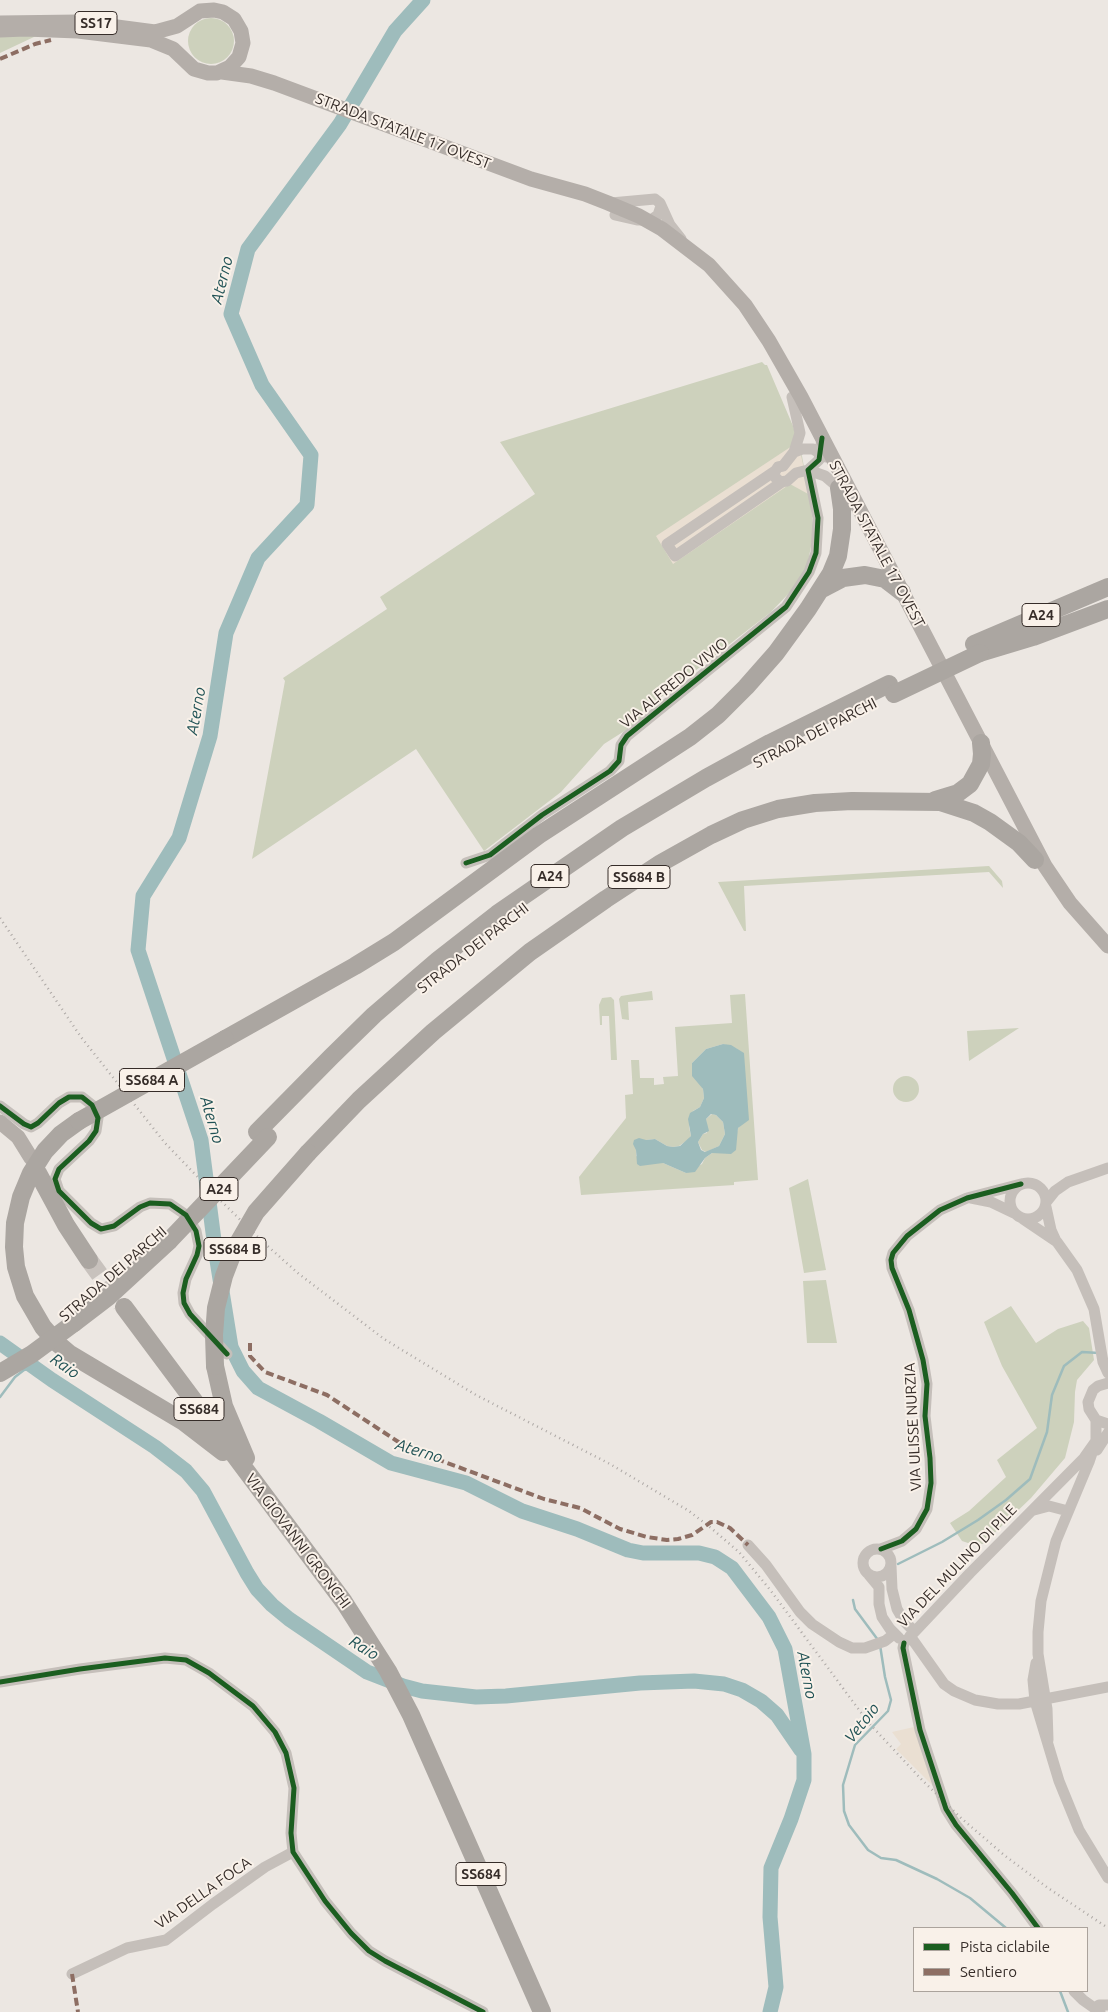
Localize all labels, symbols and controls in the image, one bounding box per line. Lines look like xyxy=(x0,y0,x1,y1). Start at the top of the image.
road number: SS17 xyxy=(75,12,117,34)
street label: STRADA STATALE 17 OVEST xyxy=(313,89,493,173)
water label: Aterno xyxy=(207,254,237,306)
street label: STRADA STATALE 17 OVEST xyxy=(825,458,929,630)
road number: A24 xyxy=(1022,604,1060,626)
street label: VIA ALFREDO VIVIO xyxy=(616,634,732,732)
water label: Aterno xyxy=(182,686,210,736)
street label: STRADA DEI PARCHI xyxy=(750,694,880,772)
road number: A24 xyxy=(531,864,569,888)
road number: SS684 B xyxy=(608,866,670,889)
street label: STRADA DEI PARCHI xyxy=(414,899,532,997)
road number: SS684 A xyxy=(120,1068,184,1092)
water label: Aterno xyxy=(196,1094,228,1146)
road number: A24 xyxy=(200,1178,238,1200)
street label: STRADA DEI PARCHI xyxy=(56,1222,170,1326)
road number: SS684 B xyxy=(204,1238,266,1260)
water label: Raio xyxy=(47,1349,83,1383)
street label: VIA ULISSE NURZIA xyxy=(901,1362,925,1492)
road number: SS684 xyxy=(174,1398,224,1420)
water label: Aterno xyxy=(393,1435,445,1467)
street label: VIA GIOVANNI GRONCHI xyxy=(241,1470,355,1612)
street label: VIA DEL MULINO DI PILE xyxy=(894,1501,1020,1631)
water label: Raio xyxy=(346,1632,382,1664)
water label: Aterno xyxy=(793,1650,821,1700)
water label: Vetoio xyxy=(841,1699,883,1747)
street label: VIA DELLA FOCA xyxy=(151,1853,255,1933)
road number: SS684 xyxy=(456,1862,506,1886)
legend xyxy=(913,1927,1088,1992)
text: Pista ciclabile xyxy=(960,1938,1050,1955)
text: Sentiero xyxy=(960,1963,1017,1980)

